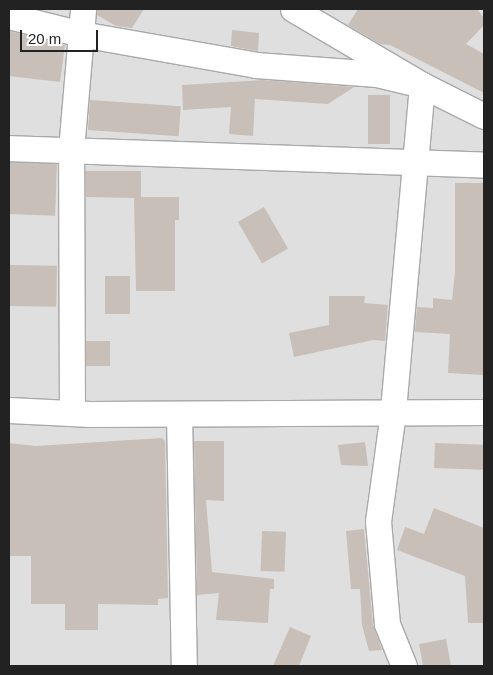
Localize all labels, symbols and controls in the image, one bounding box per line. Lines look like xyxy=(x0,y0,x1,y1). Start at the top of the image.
scale bar xyxy=(22,20,100,52)
text: 20 m xyxy=(28,30,61,47)

